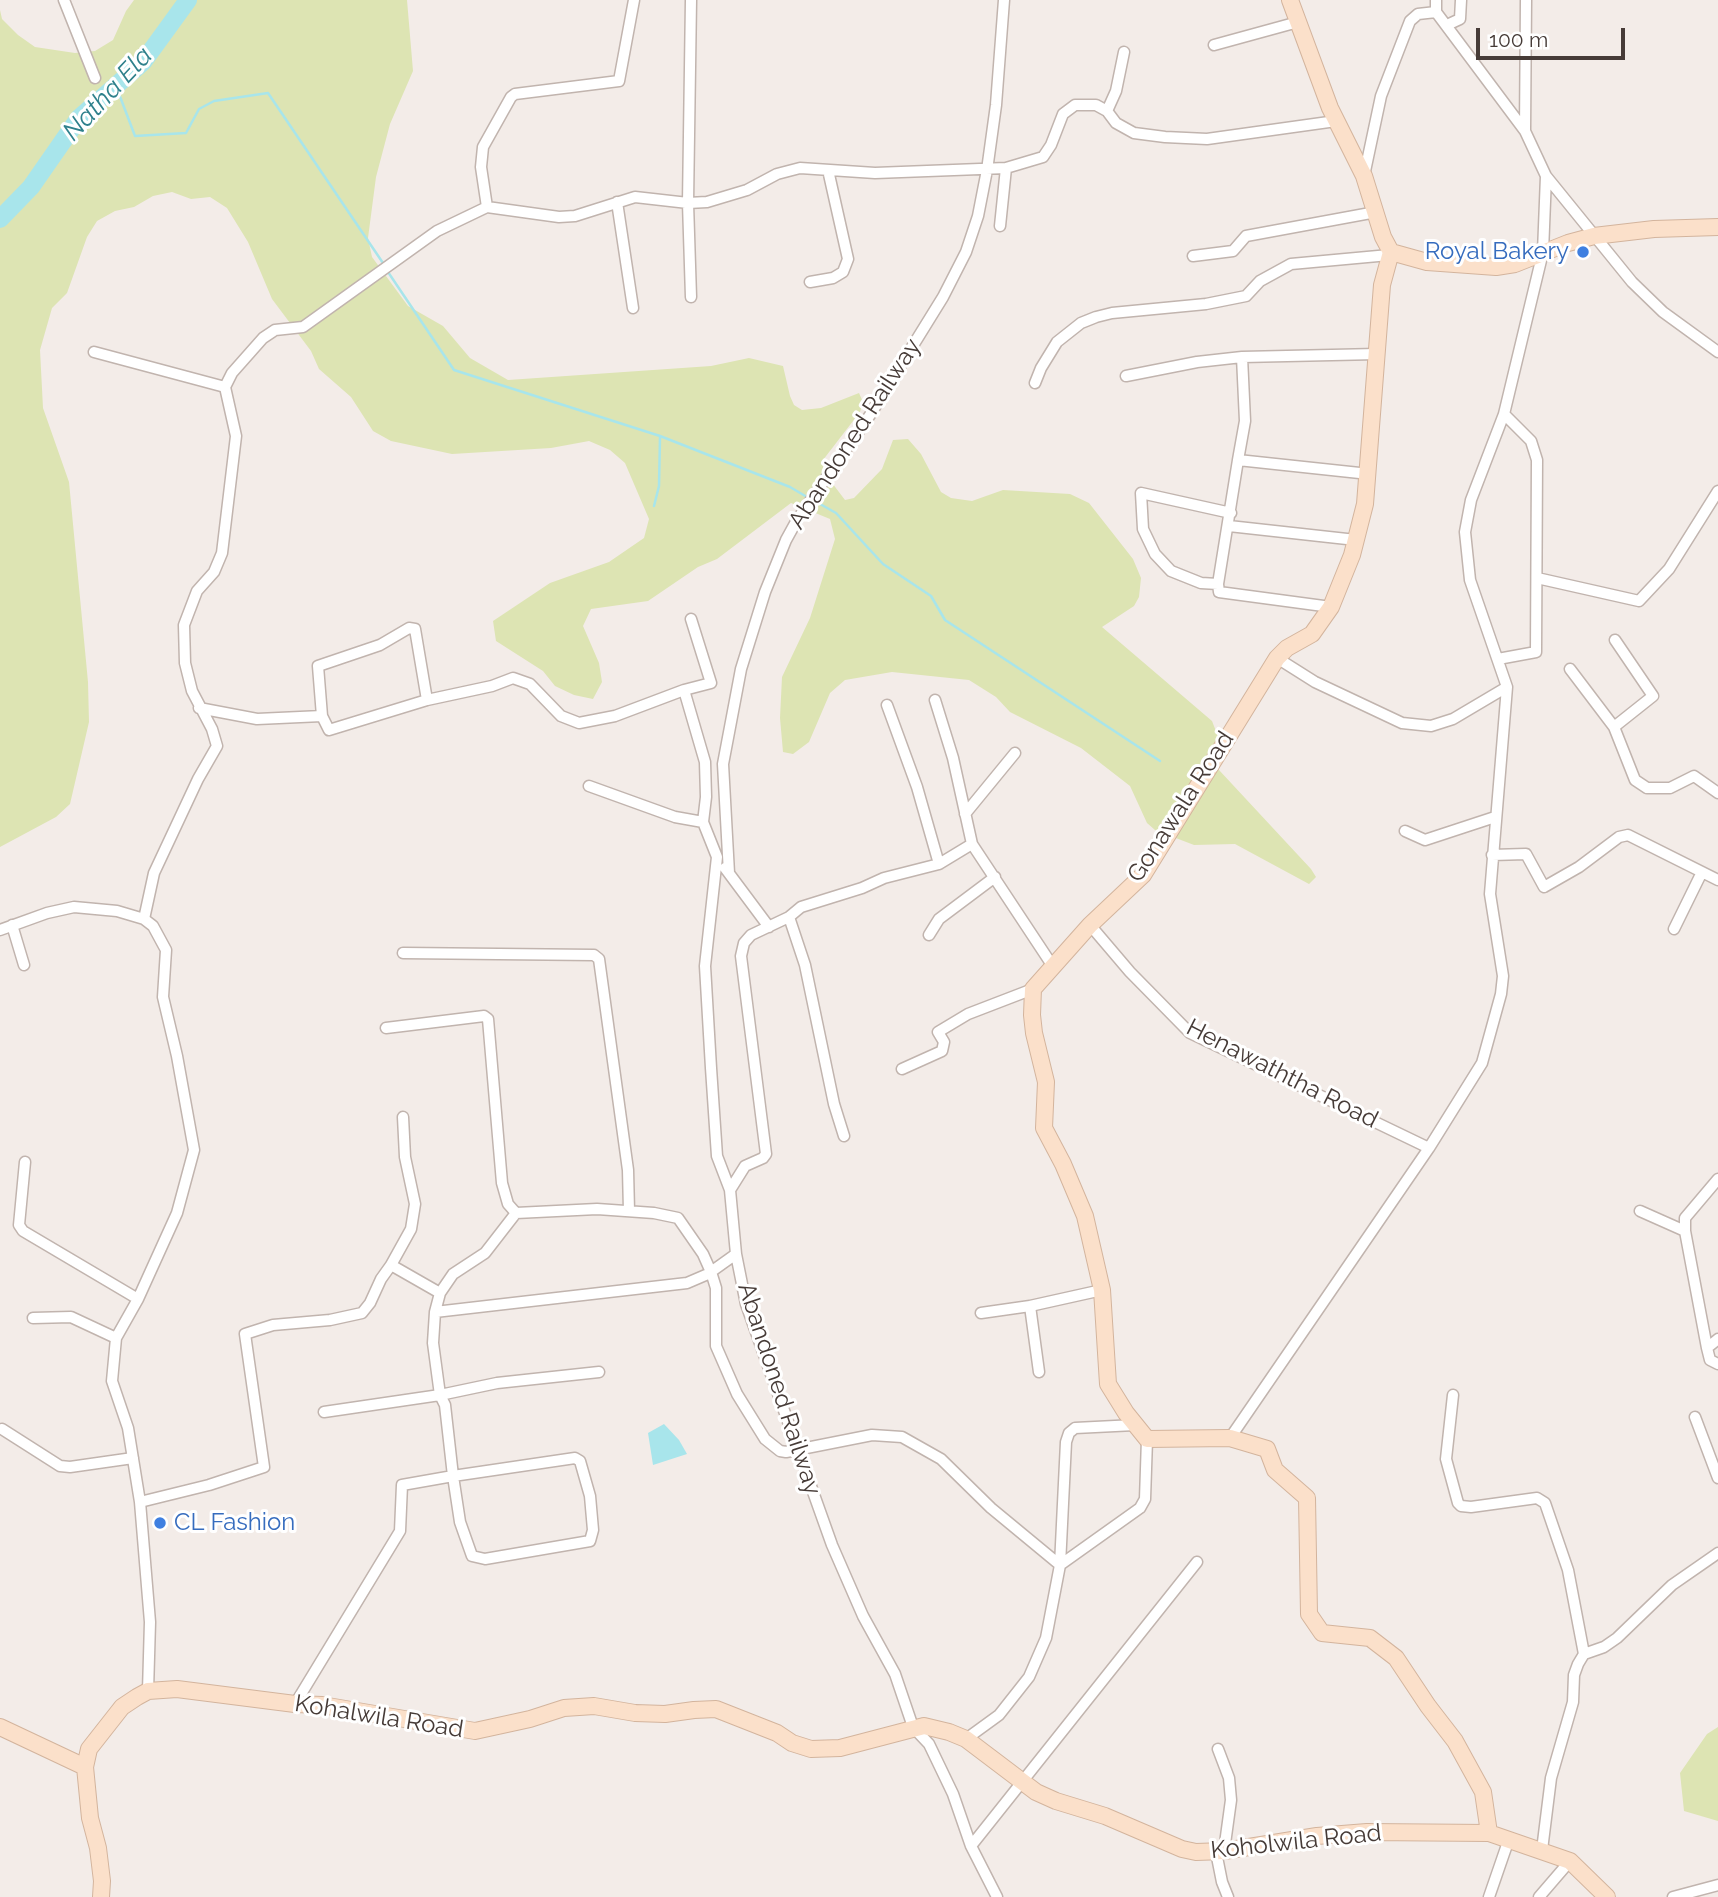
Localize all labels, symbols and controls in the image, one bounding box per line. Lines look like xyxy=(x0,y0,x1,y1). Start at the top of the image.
scale bar xyxy=(1480,14,1629,58)
text: 100 m xyxy=(1489,27,1548,52)
water label: Natha Ela xyxy=(57,41,159,147)
place label: Royal Bakery xyxy=(1425,238,1569,266)
marker: Royal Bakery xyxy=(1575,244,1591,260)
street label: Abandoned Railway xyxy=(783,333,927,535)
street label: Gonawala Road xyxy=(1122,726,1240,888)
street label: Henawaththa Road xyxy=(1181,1013,1383,1135)
street label: Abandoned Railway xyxy=(731,1279,827,1499)
place label: CL Fashion xyxy=(174,1509,295,1537)
marker: CL Fashion xyxy=(152,1515,168,1531)
street label: Kohalwila Road xyxy=(293,1689,465,1745)
street label: Koholwila Road xyxy=(1209,1819,1383,1865)

